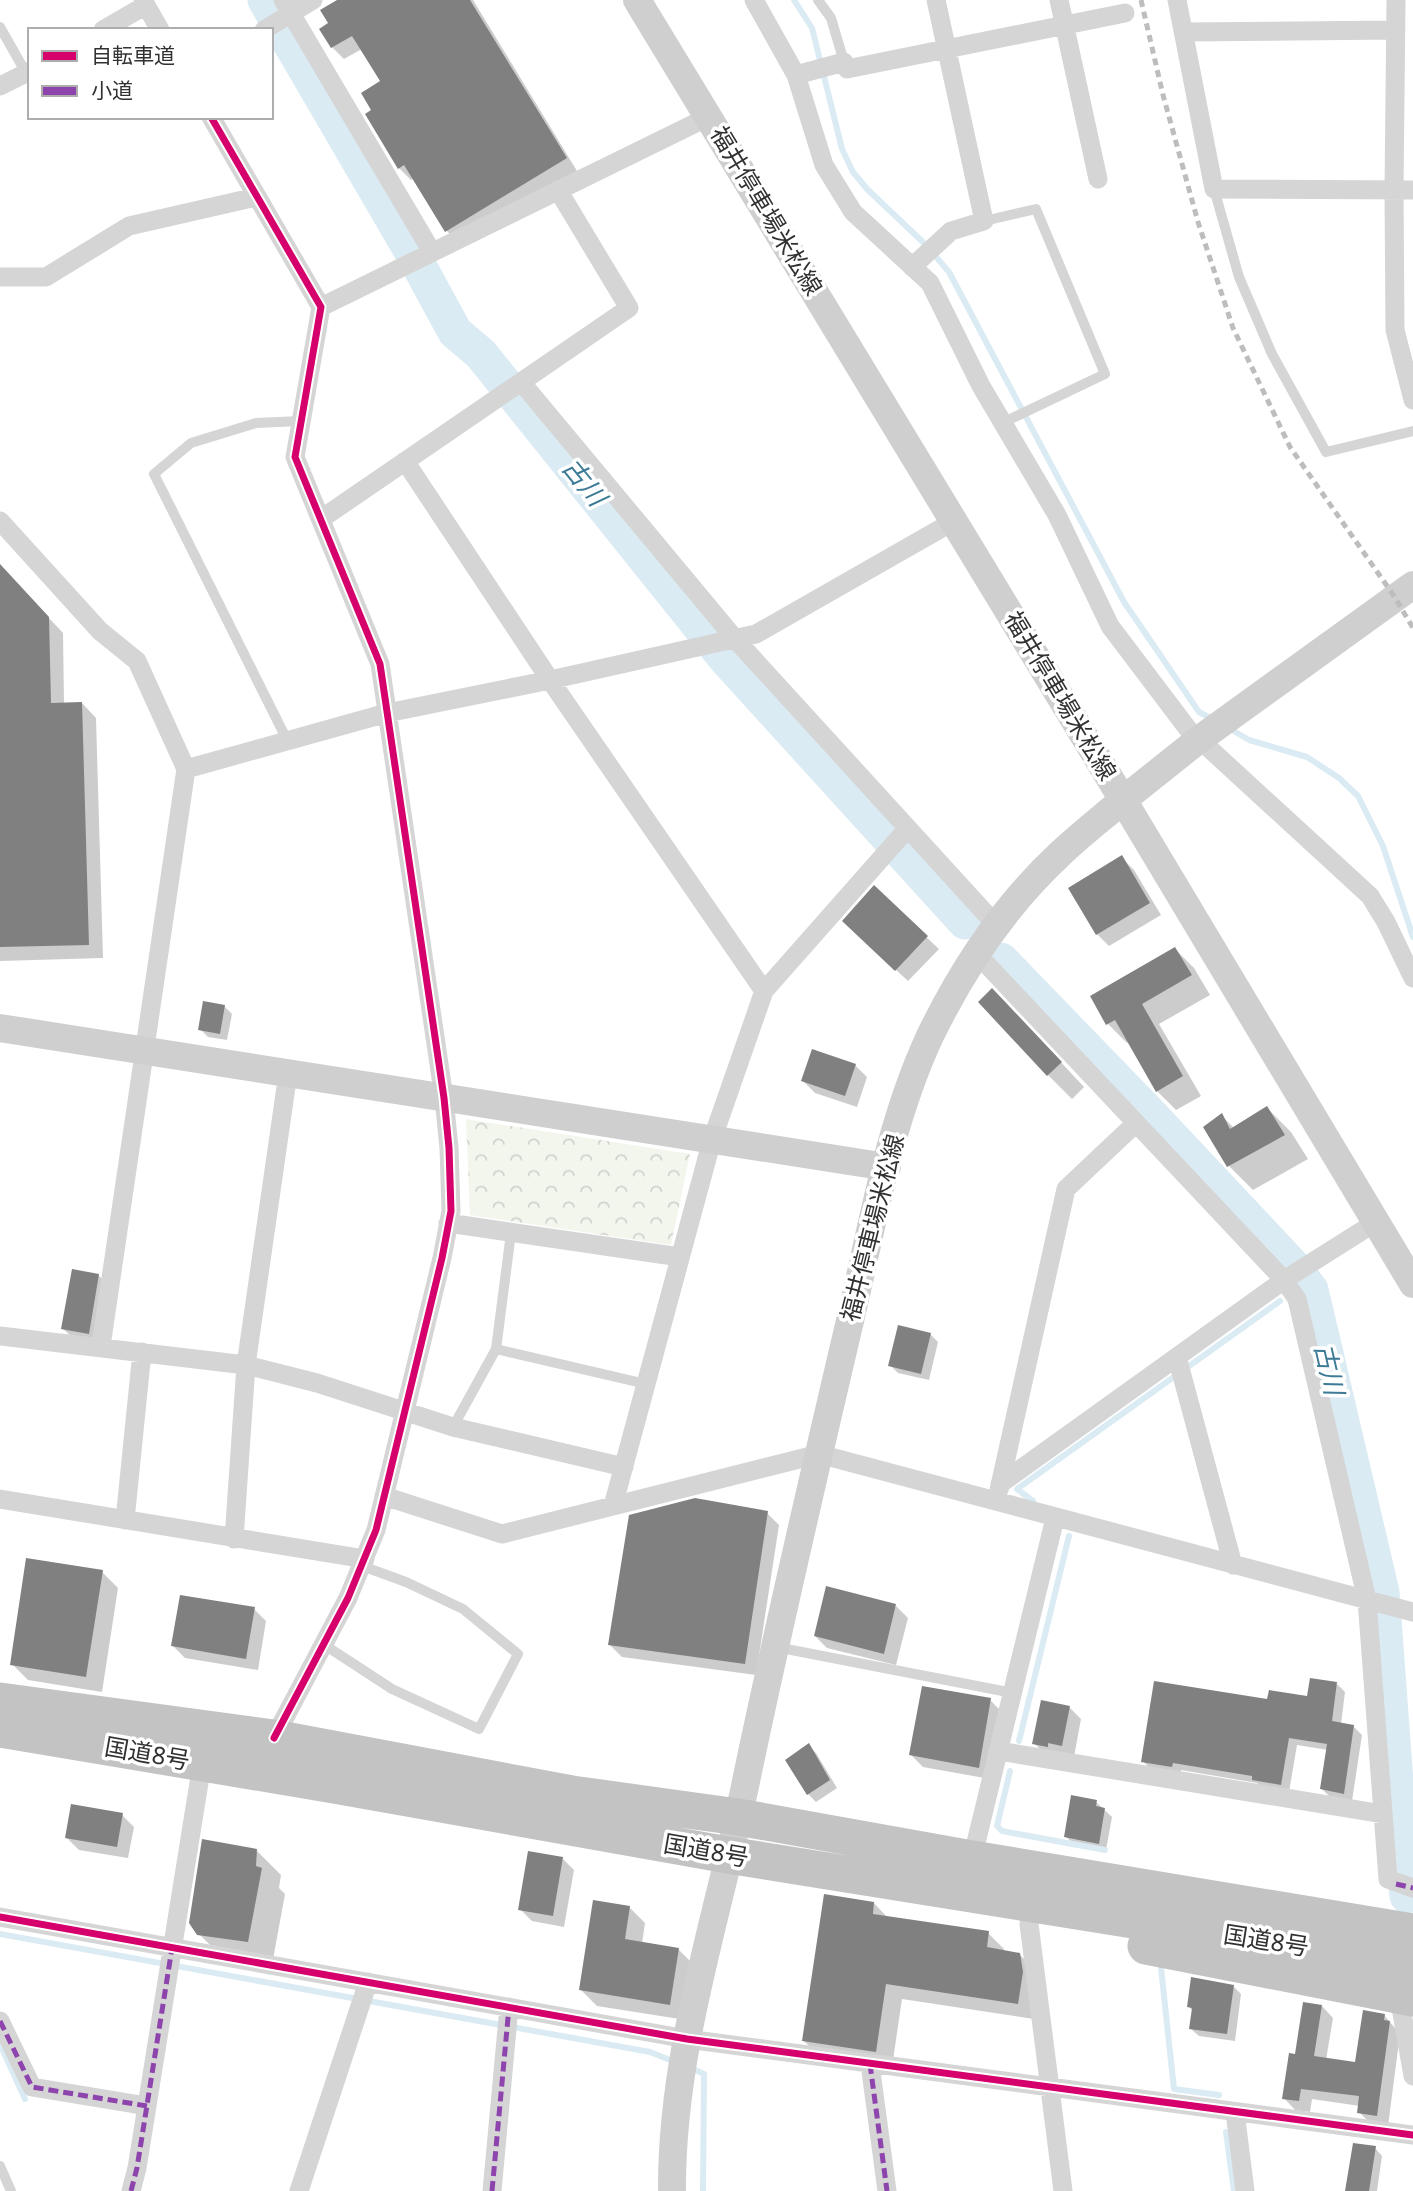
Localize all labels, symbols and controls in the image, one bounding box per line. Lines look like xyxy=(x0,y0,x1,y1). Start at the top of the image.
legend xyxy=(28,28,273,119)
text: 自転車道 xyxy=(91,41,175,69)
text: 小道 xyxy=(91,76,133,104)
street label: 福井停車場米松線 xyxy=(704,119,831,301)
water label: 古川 xyxy=(554,450,617,515)
street label: 福井停車場米松線 xyxy=(998,604,1125,786)
street label: 福井停車場米松線 xyxy=(832,1130,911,1325)
water label: 古川 xyxy=(1307,1339,1354,1401)
street label: 国道8号 xyxy=(102,1729,192,1776)
street label: 国道8号 xyxy=(661,1826,751,1873)
street label: 国道8号 xyxy=(1221,1917,1311,1963)

